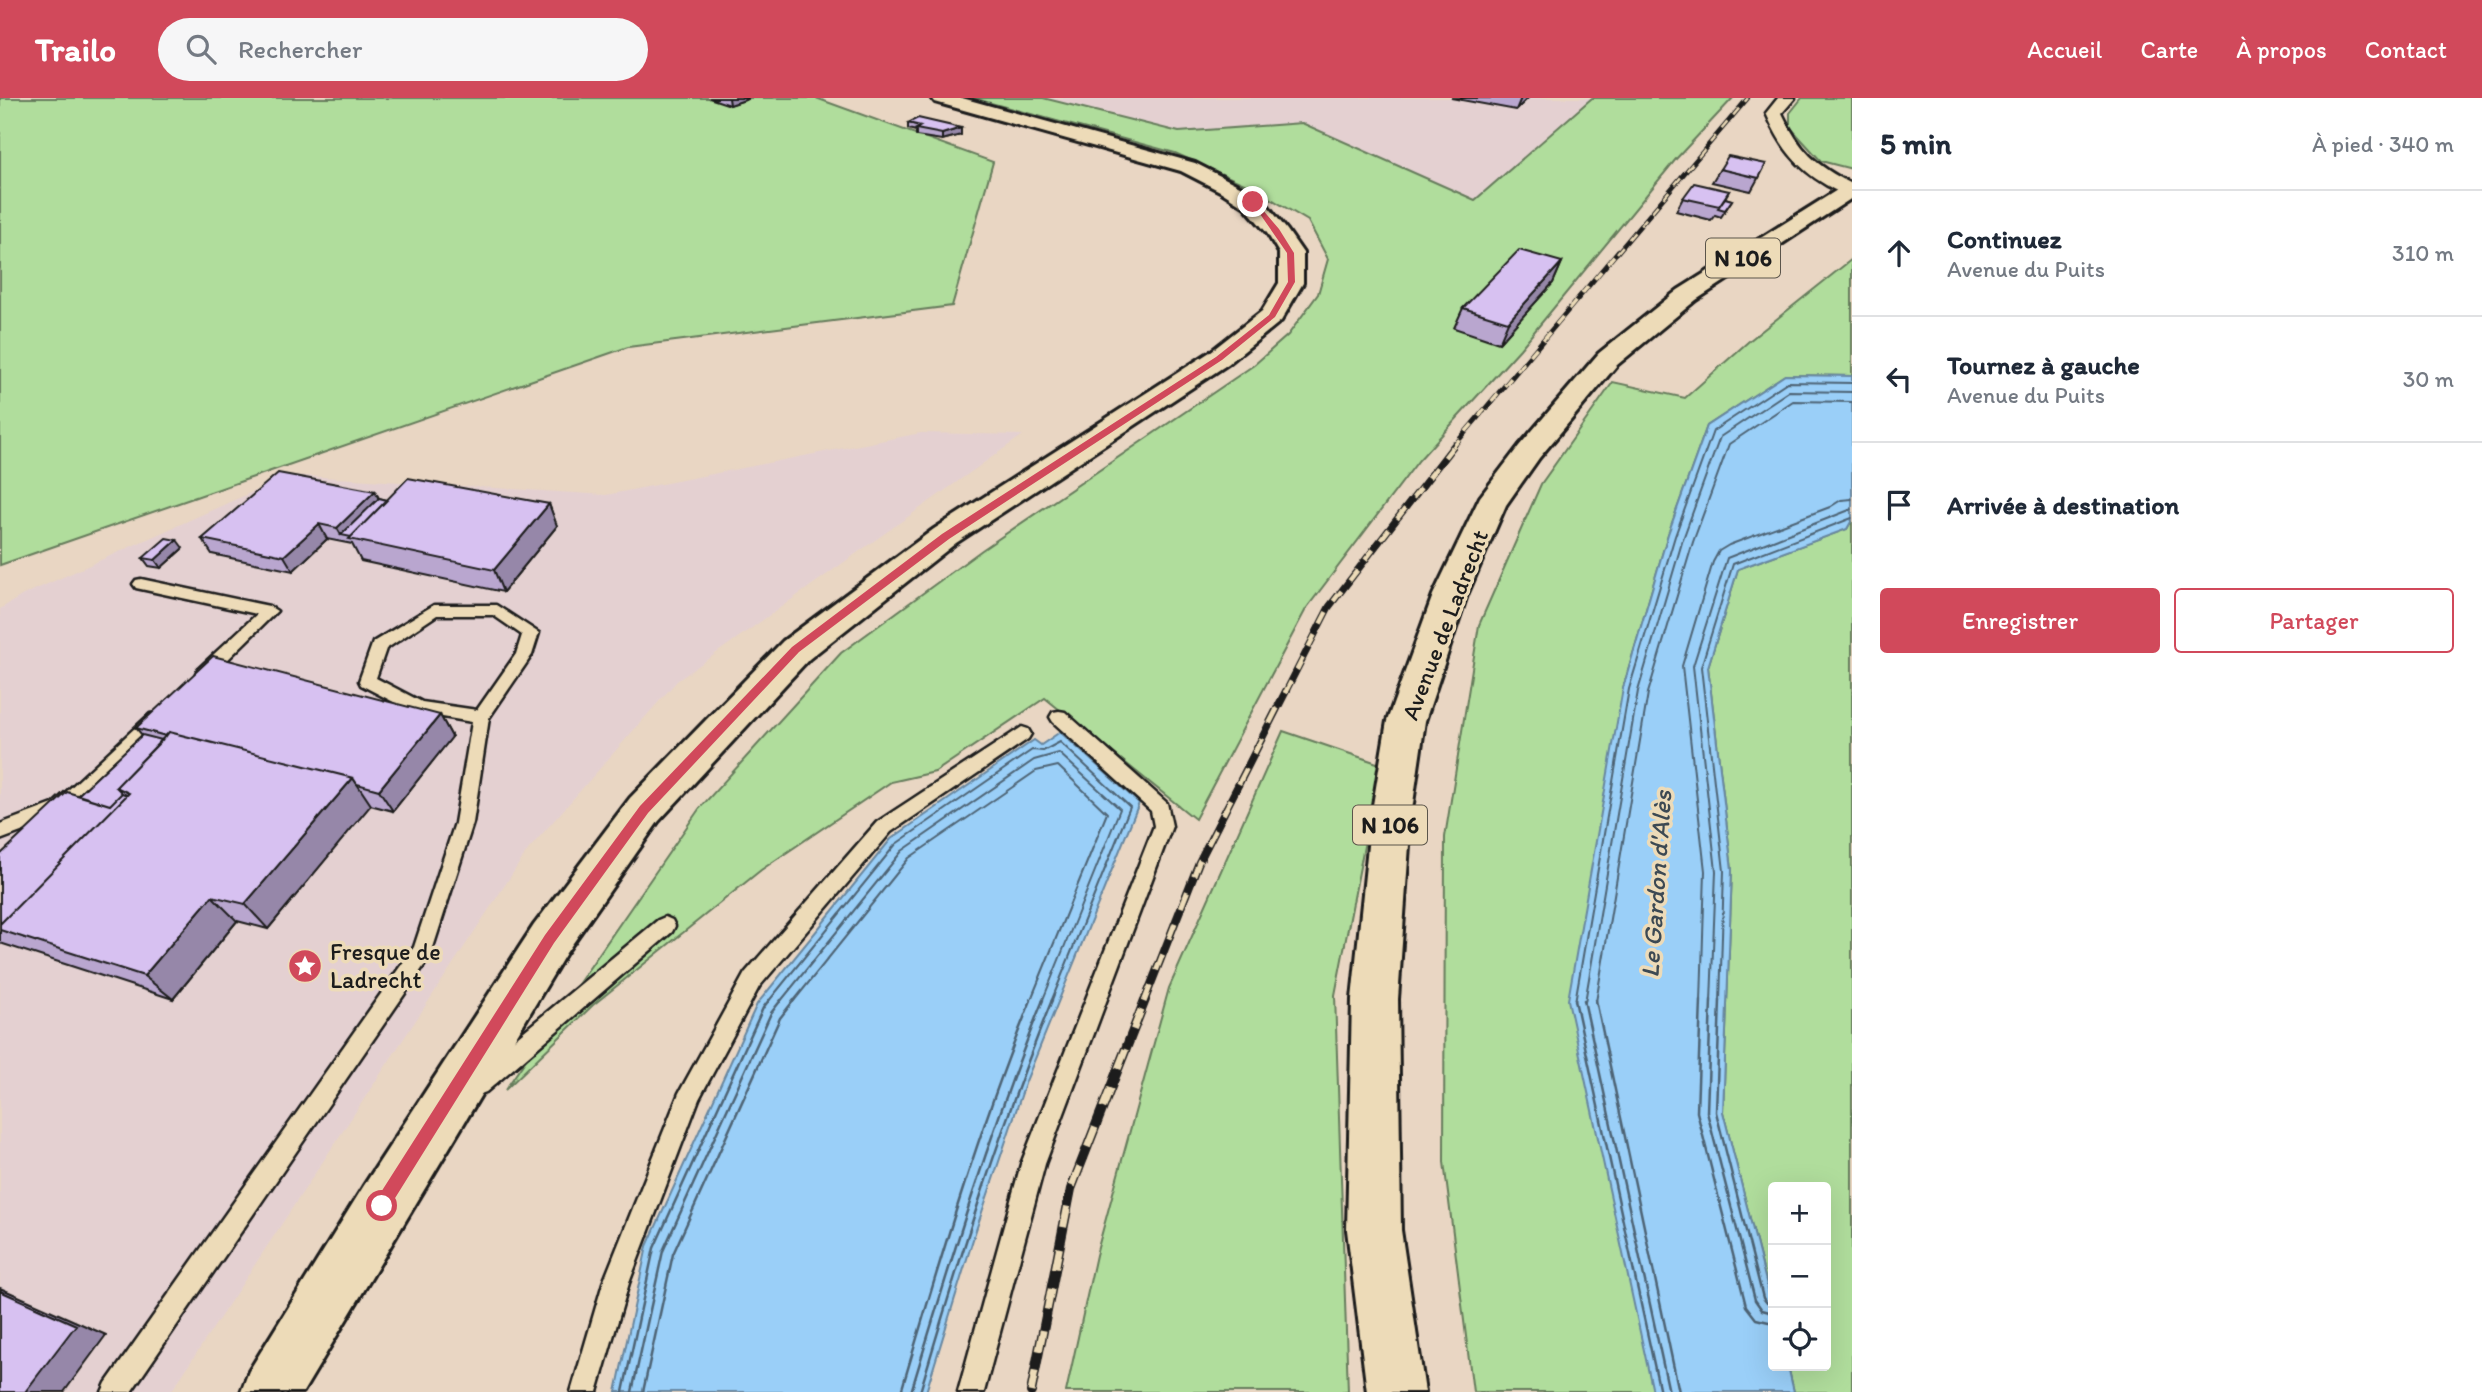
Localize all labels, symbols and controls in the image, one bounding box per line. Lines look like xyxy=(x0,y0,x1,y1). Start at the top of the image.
search box xyxy=(158,18,648,81)
text: Trailo xyxy=(35,30,116,69)
icon: search xyxy=(182,30,220,68)
text: Rechercher xyxy=(238,33,362,65)
text: Accueil xyxy=(2027,35,2102,64)
text: Carte xyxy=(2140,35,2198,64)
text: À propos xyxy=(2236,35,2327,64)
text: Contact xyxy=(2365,35,2447,64)
text: 5 min xyxy=(1880,125,1951,162)
text: À pied · 340 m xyxy=(2312,130,2454,158)
route end xyxy=(1237,186,1268,217)
text: Continuez xyxy=(1947,223,2062,255)
icon: ahead xyxy=(1880,234,1918,272)
road number: N 106 xyxy=(1706,238,1780,278)
text: 310 m xyxy=(2392,239,2454,267)
text: Avenue du Puits xyxy=(1947,255,2105,283)
text: Tournez à gauche xyxy=(1947,349,2140,381)
icon: left xyxy=(1880,360,1918,398)
text: 30 m xyxy=(2403,365,2454,393)
text: Avenue du Puits xyxy=(1947,381,2105,409)
icon: arrive xyxy=(1880,486,1918,524)
text: Arrivée à destination xyxy=(1947,489,2179,521)
street label: Avenue de Ladrecht xyxy=(1395,526,1494,724)
button: Enregistrer xyxy=(1880,588,2160,653)
button: Partager xyxy=(2174,588,2454,653)
water label: Le Gardon d'Alès xyxy=(1634,788,1679,979)
road number: N 106 xyxy=(1353,806,1427,845)
place label: Fresque de Ladrecht xyxy=(330,937,441,994)
place icon: Fresque de Ladrecht xyxy=(286,947,324,985)
map controls xyxy=(1768,1182,1831,1371)
button: + xyxy=(1768,1182,1831,1245)
route start xyxy=(366,1190,397,1221)
button: − xyxy=(1768,1245,1831,1308)
button: locate xyxy=(1768,1308,1831,1371)

